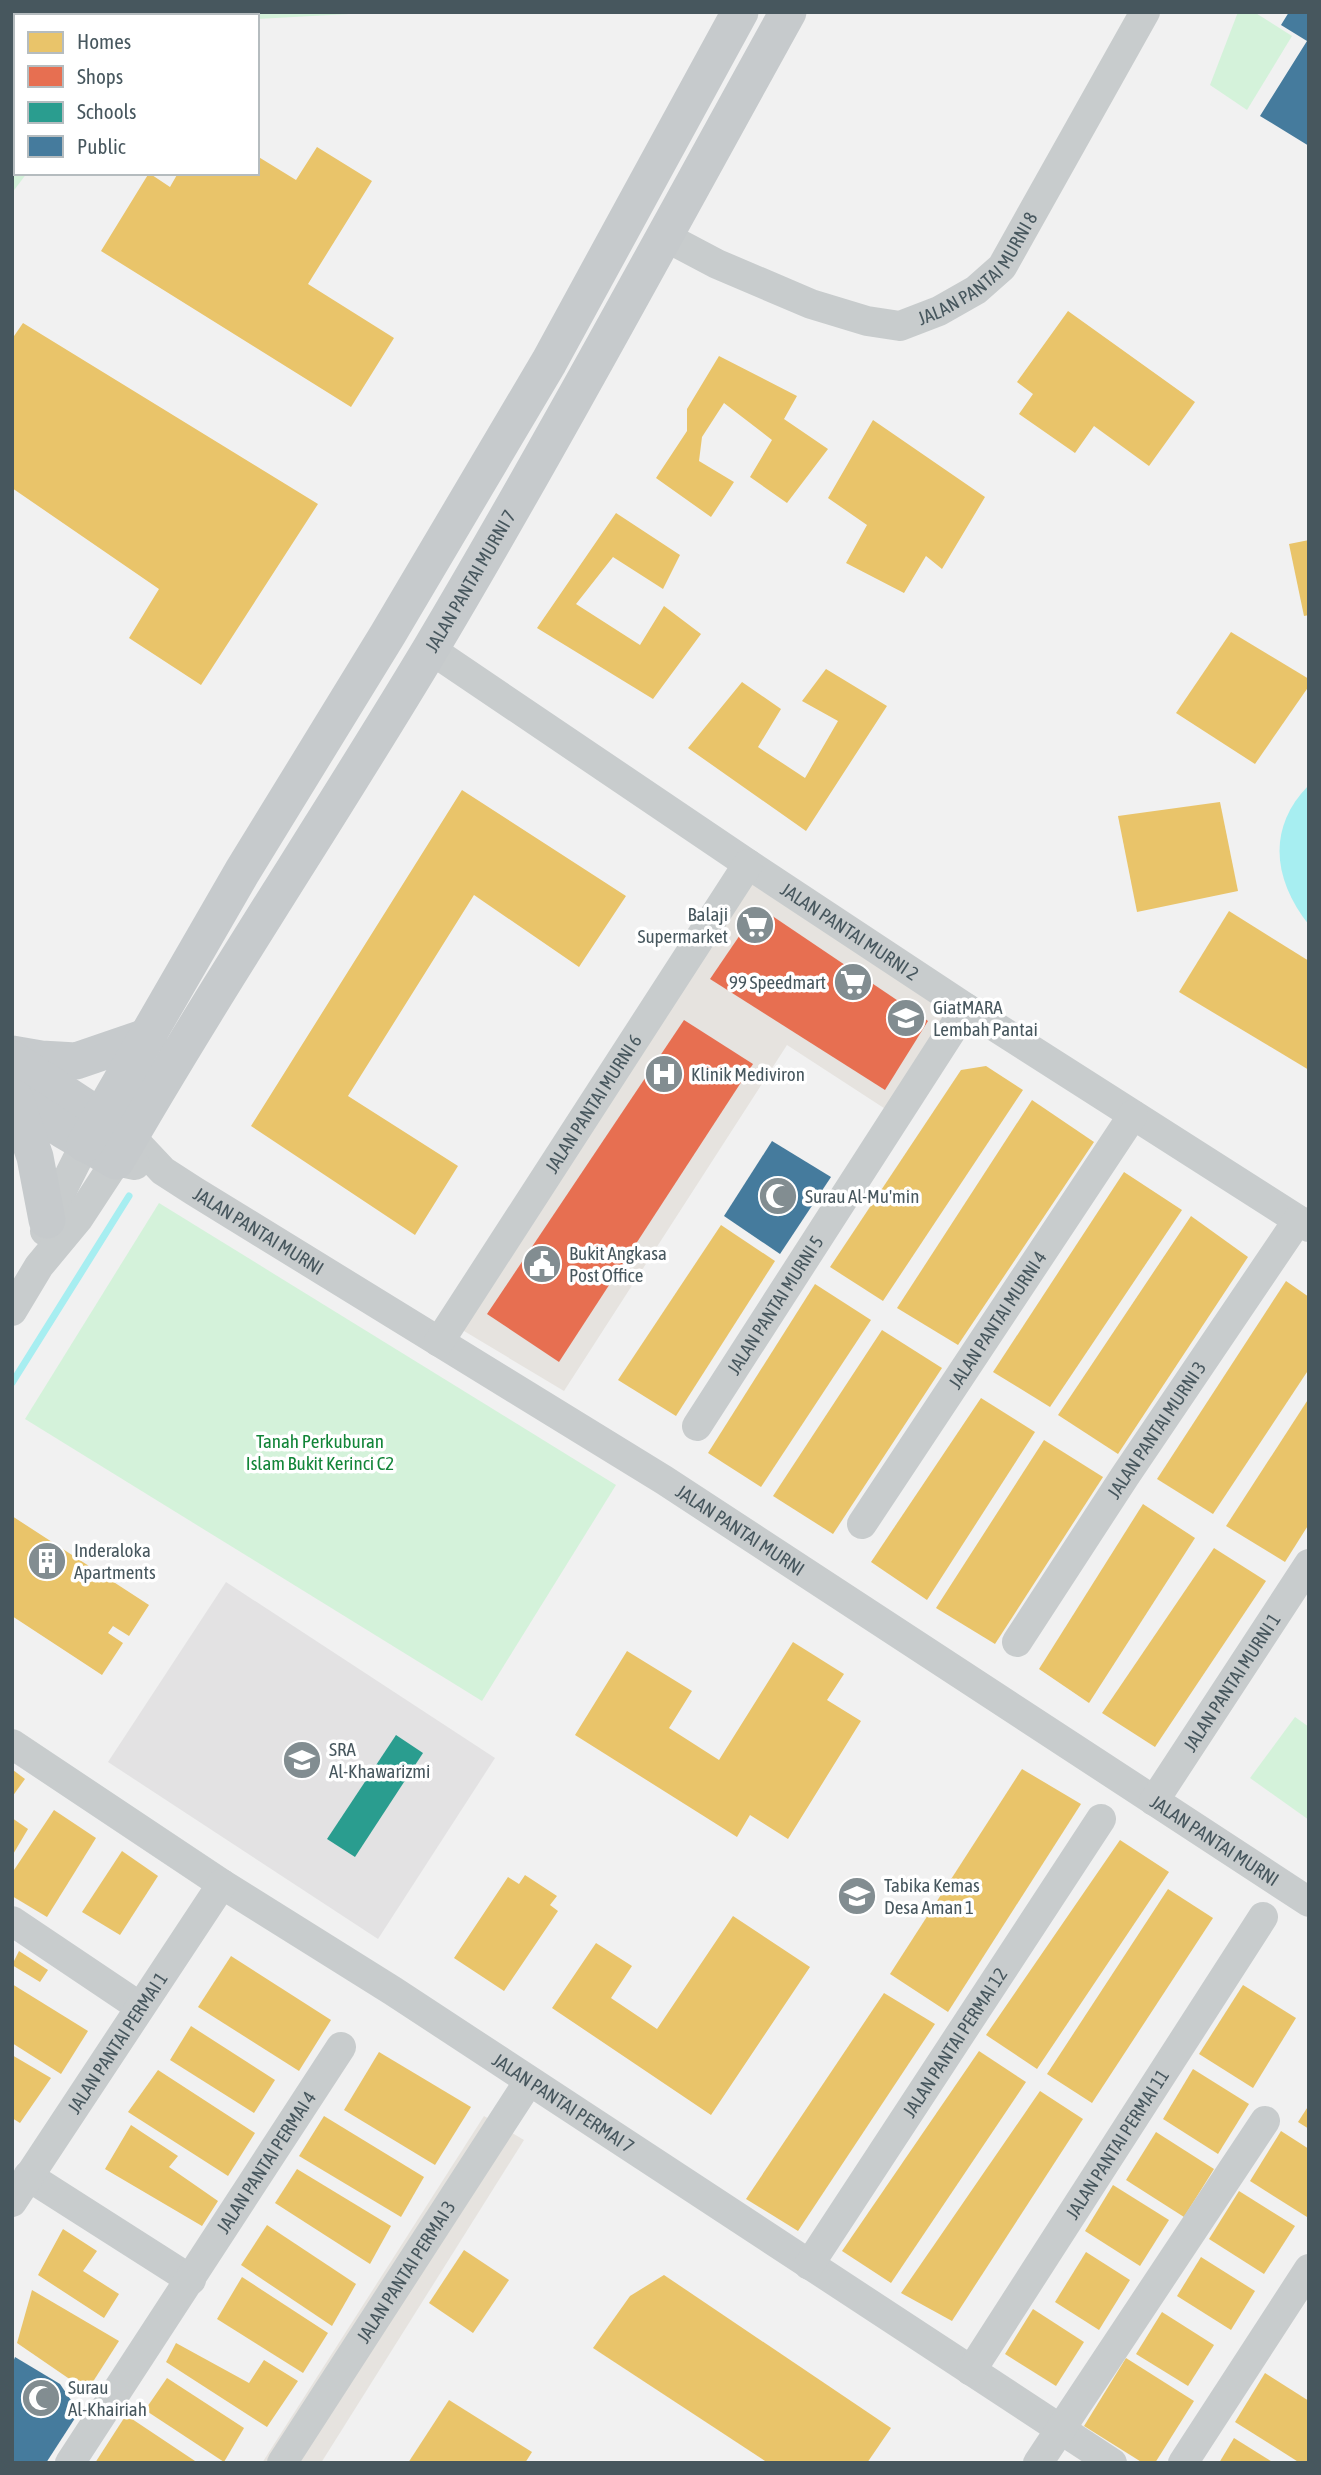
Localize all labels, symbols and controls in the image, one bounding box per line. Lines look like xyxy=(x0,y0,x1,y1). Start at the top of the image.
legend xyxy=(14,14,259,175)
text: Homes xyxy=(77,29,131,53)
text: Shops xyxy=(77,64,123,88)
text: Schools xyxy=(77,99,137,123)
text: Public xyxy=(77,134,126,158)
street label: JALAN PANTAI MURNI 8 xyxy=(915,208,1042,329)
street label: JALAN PANTAI MURNI 7 xyxy=(420,506,520,656)
street label: JALAN PANTAI MURNI 2 xyxy=(777,878,923,985)
place label: Balaji Supermarket xyxy=(637,903,728,947)
supermarket icon: Balaji Supermarket xyxy=(734,904,776,946)
supermarket icon: 99 Speedmart xyxy=(832,961,874,1003)
place label: 99 Speedmart xyxy=(729,971,826,993)
place label: GiatMARA Lembah Pantai xyxy=(933,996,1038,1040)
school or university icon: GiatMARA Lembah Pantai xyxy=(885,997,927,1039)
street label: JALAN PANTAI MURNI 6 xyxy=(540,1030,646,1177)
hospital icon: Klinik Mediviron xyxy=(643,1053,685,1095)
place label: Klinik Mediviron xyxy=(691,1063,805,1085)
mosque icon: Surau Al-Mu'min xyxy=(757,1175,799,1217)
street label: JALAN PANTAI MURNI xyxy=(190,1182,328,1279)
place label: Surau Al-Mu'min xyxy=(805,1185,919,1207)
street label: JALAN PANTAI MURNI 5 xyxy=(722,1231,828,1378)
place label: Bukit Angkasa Post Office xyxy=(569,1242,667,1286)
public building icon: Bukit Angkasa Post Office xyxy=(521,1243,563,1285)
street label: JALAN PANTAI MURNI 4 xyxy=(944,1247,1051,1393)
street label: JALAN PANTAI MURNI 3 xyxy=(1103,1357,1210,1502)
park label: Tanah Perkuburan Islam Bukit Kerinci C2 xyxy=(246,1430,394,1474)
street label: JALAN PANTAI MURNI xyxy=(672,1480,809,1580)
place label: Inderaloka Apartments xyxy=(74,1539,156,1583)
building icon: Inderaloka Apartments xyxy=(26,1540,68,1582)
street label: JALAN PANTAI MURNI 1 xyxy=(1179,1609,1285,1755)
place label: SRA Al-Khawarizmi xyxy=(329,1738,430,1782)
school or university icon: SRA Al-Khawarizmi xyxy=(281,1739,323,1781)
street label: JALAN PANTAI MURNI xyxy=(1147,1790,1283,1890)
place label: Tabika Kemas Desa Aman 1 xyxy=(884,1874,980,1918)
school or university icon: Tabika Kemas Desa Aman 1 xyxy=(836,1875,878,1917)
street label: JALAN PANTAI PERMAI 12 xyxy=(898,1964,1011,2121)
street label: JALAN PANTAI PERMAI 1 xyxy=(63,1968,172,2117)
street label: JALAN PANTAI PERMAI 7 xyxy=(489,2048,638,2157)
street label: JALAN PANTAI PERMAI 11 xyxy=(1061,2065,1173,2223)
street label: JALAN PANTAI PERMAI 4 xyxy=(212,2087,320,2237)
street label: JALAN PANTAI PERMAI 3 xyxy=(352,2196,460,2347)
place label: Surau Al-Khairiah xyxy=(68,2376,147,2420)
mosque icon: Surau Al-Khairiah xyxy=(20,2377,62,2419)

